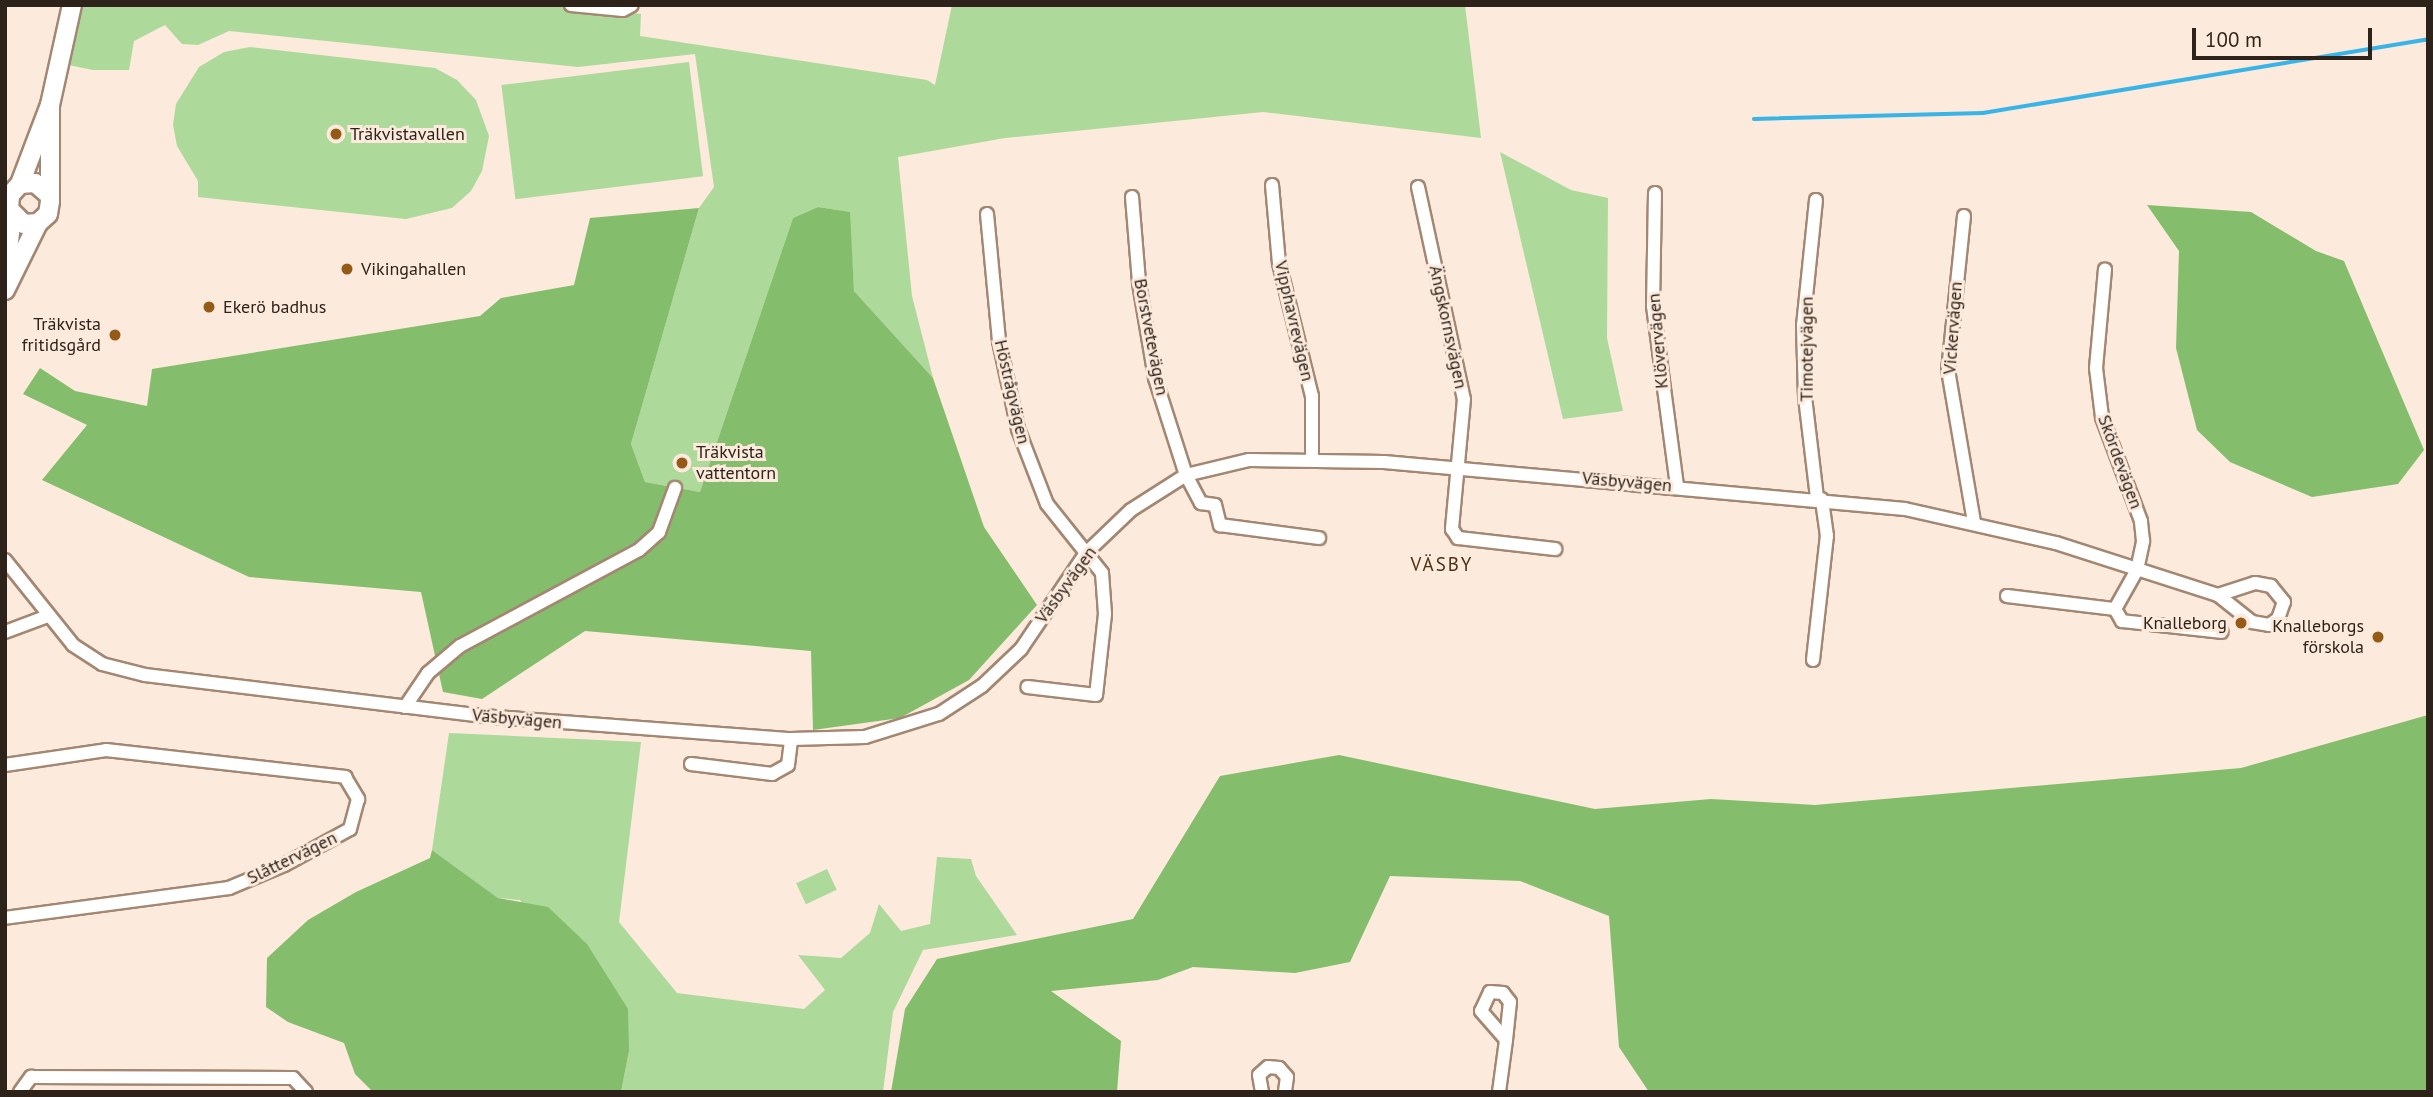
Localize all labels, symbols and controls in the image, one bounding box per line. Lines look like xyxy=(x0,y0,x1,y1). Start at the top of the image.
scale bar xyxy=(2195,14,2375,58)
text: 100 m xyxy=(2205,26,2262,53)
place label: Träkvistavallen xyxy=(350,123,465,145)
marker: Träkvistavallen xyxy=(328,126,344,142)
place label: Vikingahallen xyxy=(361,258,466,280)
street label: Vipphavrevägen xyxy=(1270,259,1318,383)
marker: Vikingahallen xyxy=(339,261,355,277)
street label: Ängskornsvägen xyxy=(1424,263,1472,391)
street label: Borstvetevägen xyxy=(1129,277,1173,397)
street label: Vickervägen xyxy=(1939,281,1967,375)
street label: Klövervägen xyxy=(1643,292,1673,390)
place label: Ekerö badhus xyxy=(223,296,326,318)
street label: Timotejvägen xyxy=(1796,296,1818,402)
marker: Ekerö badhus xyxy=(201,299,217,315)
place label: Träkvista fritidsgård xyxy=(22,314,101,356)
marker: Träkvista fritidsgård xyxy=(107,327,123,343)
street label: Höstrågvägen xyxy=(990,338,1034,446)
street label: Skördevägen xyxy=(2093,412,2147,512)
place label: Träkvista vattentorn xyxy=(696,442,776,484)
marker: Träkvista vattentorn xyxy=(674,455,690,471)
street label: Väsbyvägen xyxy=(1581,467,1673,497)
street label: Väsbyvägen xyxy=(1031,542,1101,628)
district label: VÄSBY xyxy=(1411,554,1473,576)
place label: Knalleborg xyxy=(2143,612,2227,634)
marker: Knalleborg xyxy=(2233,615,2249,631)
place label: Knalleborgs förskola xyxy=(2272,616,2364,658)
marker: Knalleborgs förskola xyxy=(2370,629,2386,645)
street label: Väsbyvägen xyxy=(471,704,563,734)
street label: Slåttervägen xyxy=(244,827,340,889)

